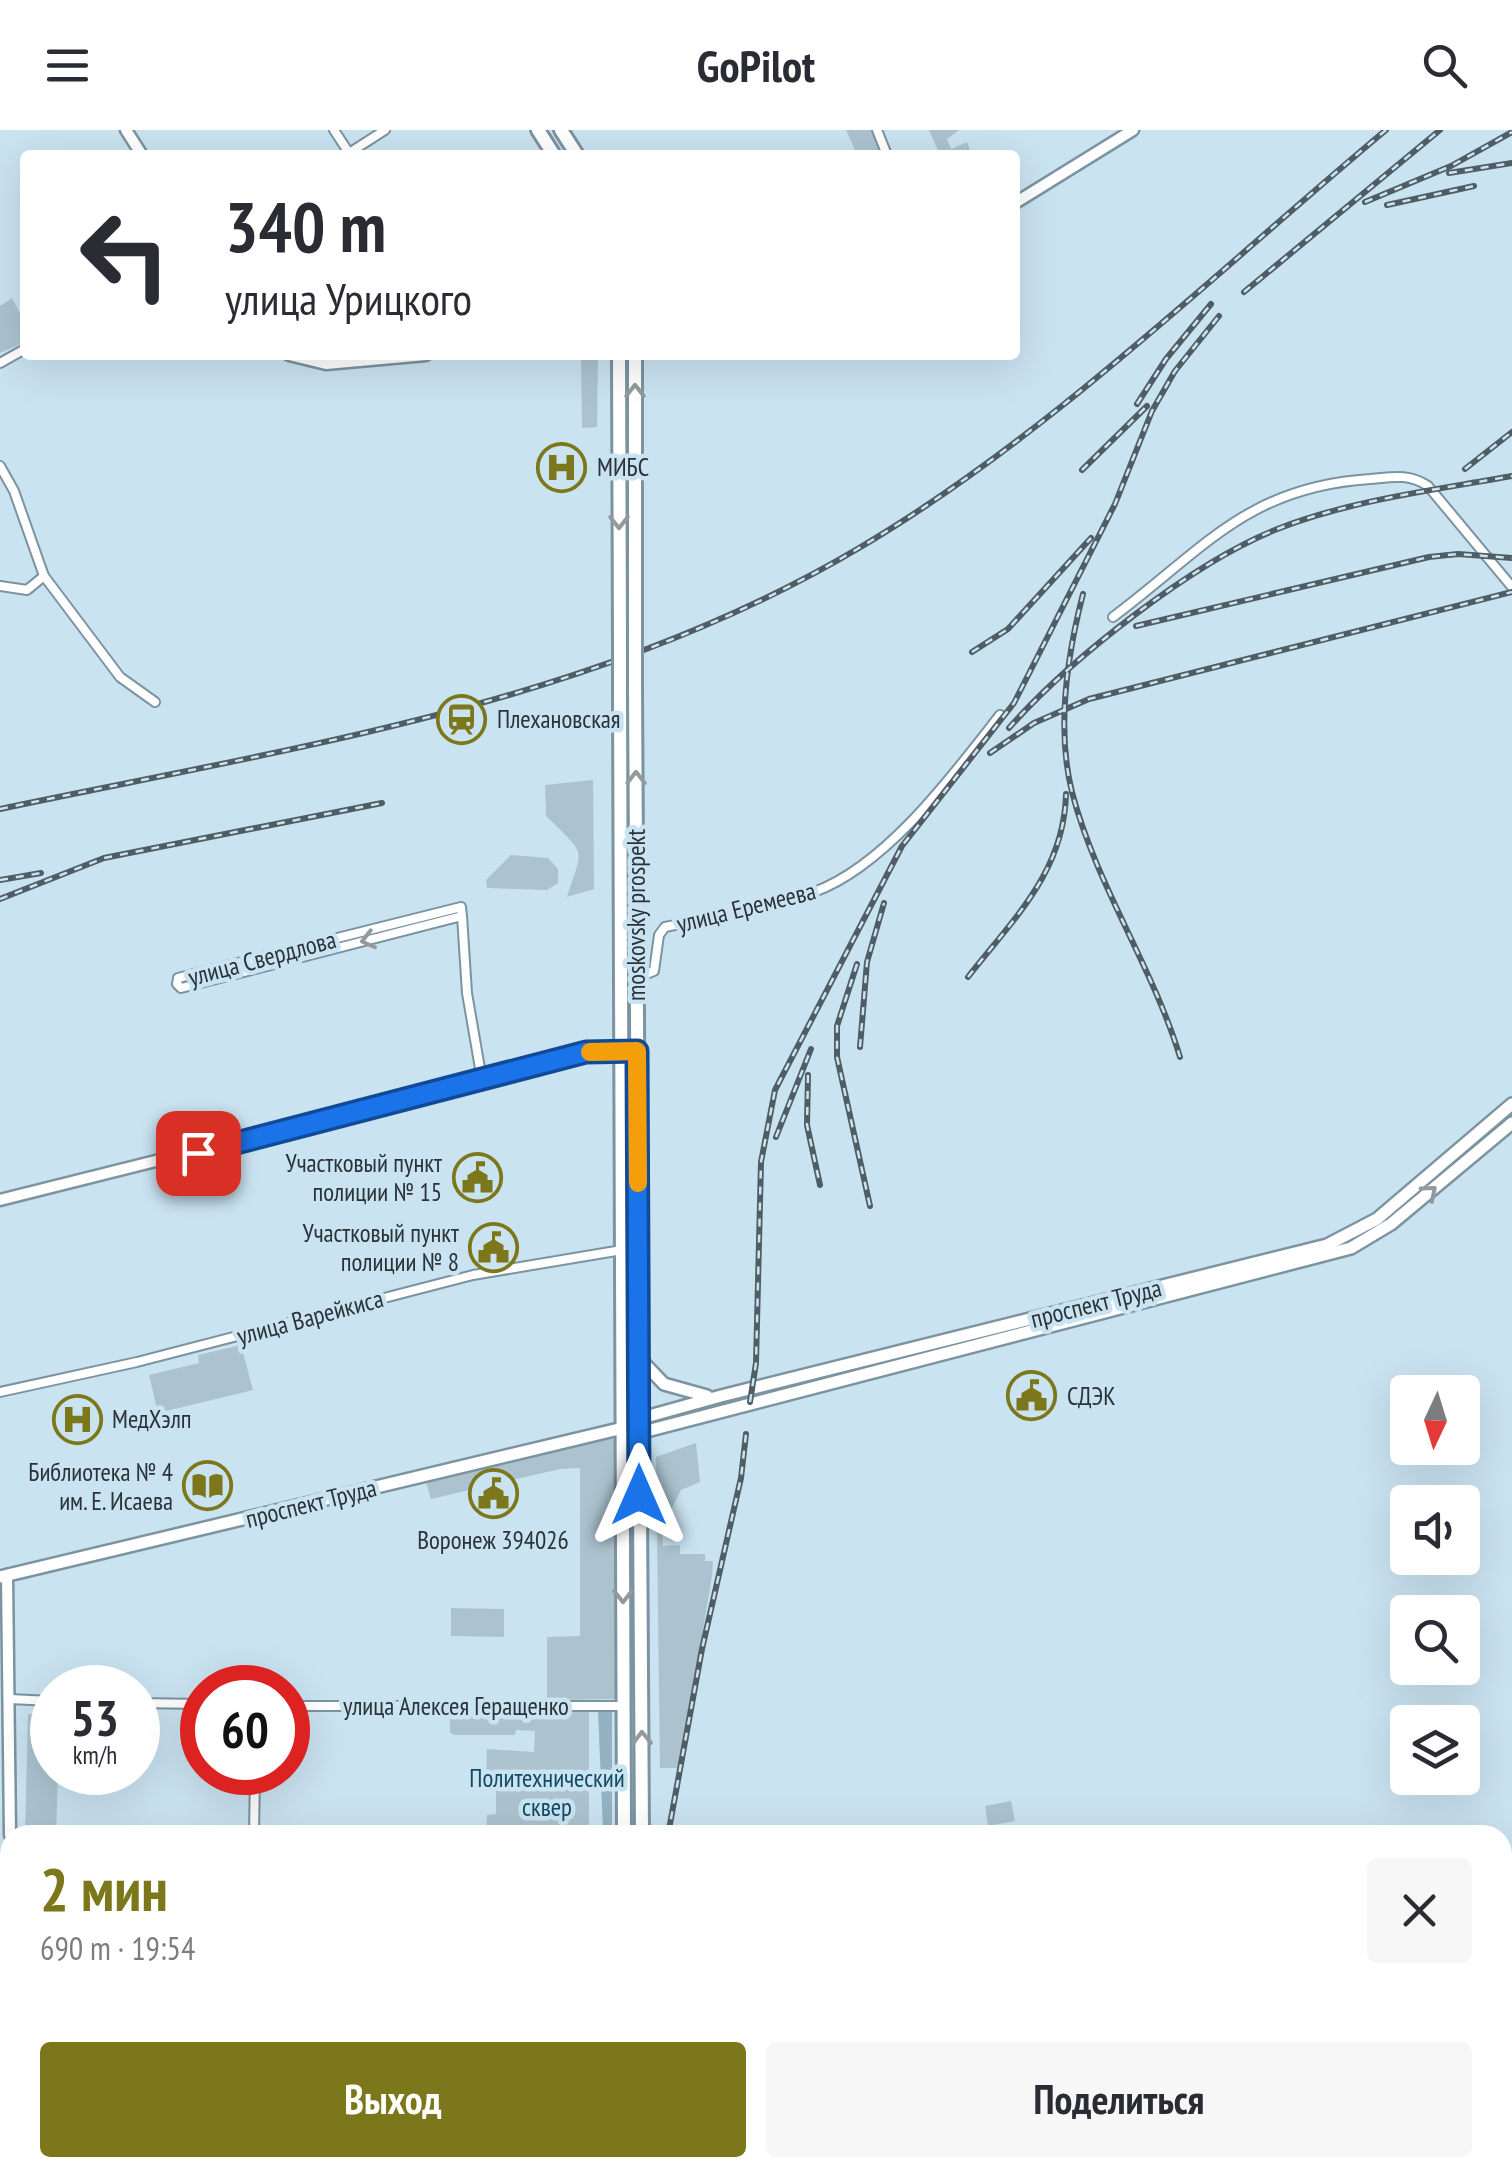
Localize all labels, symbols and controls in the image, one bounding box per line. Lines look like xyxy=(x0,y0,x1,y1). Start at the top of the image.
text: GoPilot xyxy=(697,36,815,94)
icon: menu xyxy=(40,38,95,93)
icon: search xyxy=(1417,38,1472,93)
text: 340 m xyxy=(225,181,386,271)
icon: left xyxy=(60,190,190,320)
text: улица Урицкого xyxy=(225,269,472,327)
one-way arrow xyxy=(624,382,646,398)
hospital icon: МИБС xyxy=(536,441,588,493)
place label: МИБС xyxy=(597,451,649,483)
one-way arrow xyxy=(608,516,630,531)
station icon: Плехановская xyxy=(436,693,488,745)
place label: Плехановская xyxy=(497,703,621,735)
one-way arrow xyxy=(625,770,647,786)
street label: moskovsky prospekt xyxy=(620,829,652,1001)
street label: улица Еремеева xyxy=(673,874,819,940)
street label: улица Свердлова xyxy=(185,923,339,993)
one-way arrow xyxy=(360,929,377,950)
pin xyxy=(156,1111,241,1196)
icon: arrive xyxy=(171,1126,226,1181)
place label: Участковый пункт полиции № 15 xyxy=(285,1147,442,1208)
public building icon: Участковый пункт полиции № 15 xyxy=(451,1151,503,1203)
one-way arrow xyxy=(1418,1186,1436,1204)
place label: Участковый пункт полиции № 8 xyxy=(302,1217,459,1278)
public building icon: Участковый пункт полиции № 8 xyxy=(468,1221,520,1273)
street label: проспект Труда xyxy=(1027,1271,1165,1335)
street label: улица Варейкиса xyxy=(233,1282,387,1352)
public building icon: СДЭК xyxy=(1006,1370,1058,1422)
north arrow xyxy=(1390,1375,1480,1465)
map controls xyxy=(1390,1375,1480,1795)
place label: СДЭК xyxy=(1067,1380,1116,1412)
hospital icon: МедХэлп xyxy=(51,1393,103,1445)
place label: МедХэлп xyxy=(112,1403,192,1435)
position arrow xyxy=(587,1443,691,1547)
place label: Библиотека № 4 им. Е. Исаева xyxy=(28,1456,173,1517)
library icon: Библиотека № 4 им. Е. Исаева xyxy=(182,1460,234,1512)
public building icon: Воронеж 394026 xyxy=(467,1468,519,1520)
street label: проспект Труда xyxy=(242,1471,380,1535)
button: sound xyxy=(1390,1485,1480,1575)
place label: Воронеж 394026 xyxy=(417,1524,569,1556)
one-way arrow xyxy=(612,1588,634,1604)
button: search xyxy=(1390,1595,1480,1685)
speed limit sign: 60 xyxy=(180,1665,310,1795)
text: 53 xyxy=(71,1685,119,1750)
street label: улица Алексея Геращенко xyxy=(343,1690,569,1722)
button: layers xyxy=(1390,1705,1480,1795)
one-way arrow xyxy=(631,1729,653,1744)
text: km/h xyxy=(73,1739,117,1771)
park label: Политехнический сквер xyxy=(469,1762,625,1823)
text: 2 мин xyxy=(40,1850,168,1928)
button: close xyxy=(1367,1858,1472,1963)
text: 690 m · 19:54 xyxy=(40,1927,195,1969)
button: Выход xyxy=(40,2042,746,2157)
button: Поделиться xyxy=(766,2042,1472,2157)

